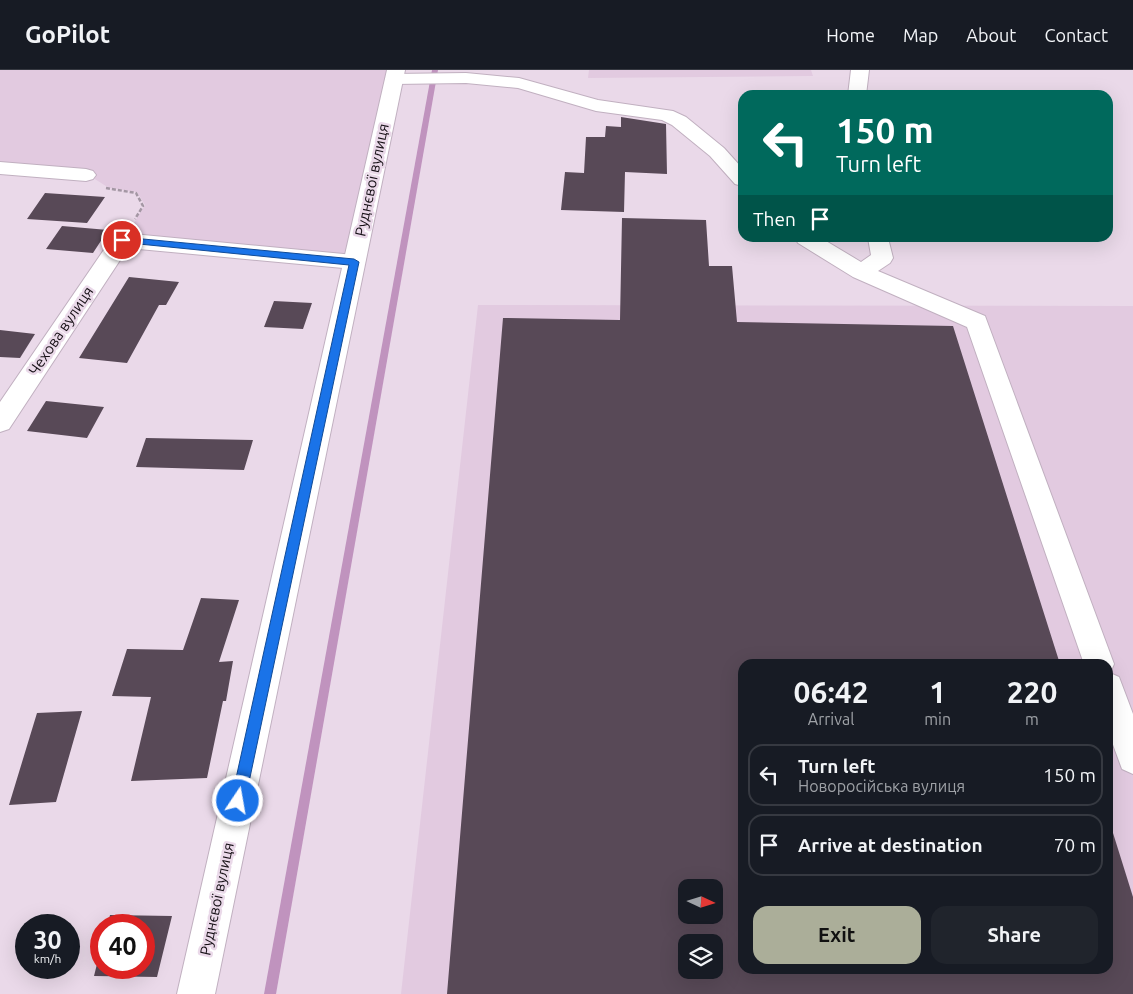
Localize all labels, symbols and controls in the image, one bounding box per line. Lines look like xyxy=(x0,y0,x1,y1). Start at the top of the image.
text: GoPilot xyxy=(25,21,110,48)
text: Home xyxy=(826,25,875,45)
text: Map xyxy=(903,25,938,45)
text: About xyxy=(966,25,1016,45)
text: Contact xyxy=(1044,25,1108,45)
icon: left xyxy=(753,110,818,175)
text: 150 m xyxy=(836,110,934,150)
street label: Руднєвої вулиця xyxy=(351,122,392,238)
text: Turn left xyxy=(836,151,921,176)
icon: arrive xyxy=(806,205,834,233)
text: Then xyxy=(753,208,796,230)
pin xyxy=(101,219,143,261)
icon: arrive xyxy=(108,226,136,254)
street label: Чехова вулиця xyxy=(25,283,96,378)
text: 06:42 xyxy=(794,675,869,709)
text: 1 xyxy=(929,675,946,709)
text: 220 xyxy=(1007,675,1057,709)
text: Arrival xyxy=(808,710,854,728)
text: min xyxy=(924,710,951,728)
text: m xyxy=(1025,710,1039,728)
text: Turn left xyxy=(798,755,876,777)
icon: left xyxy=(755,761,783,789)
text: 150 m xyxy=(1043,764,1096,786)
position arrow xyxy=(211,774,263,826)
text: Новоросійська вулиця xyxy=(798,777,965,795)
icon: arrive xyxy=(755,831,783,859)
text: Arrive at destination xyxy=(798,834,983,856)
text: 70 m xyxy=(1054,834,1096,856)
street label: Руднєвої вулиця xyxy=(196,841,237,957)
north arrow xyxy=(678,879,722,924)
map controls xyxy=(678,879,723,979)
button: Exit xyxy=(753,906,921,964)
button: Share xyxy=(931,906,1098,964)
speed limit sign: 40 xyxy=(90,914,155,979)
text: 30 xyxy=(33,926,62,954)
button: layers xyxy=(678,934,723,979)
text: km/h xyxy=(34,952,61,965)

